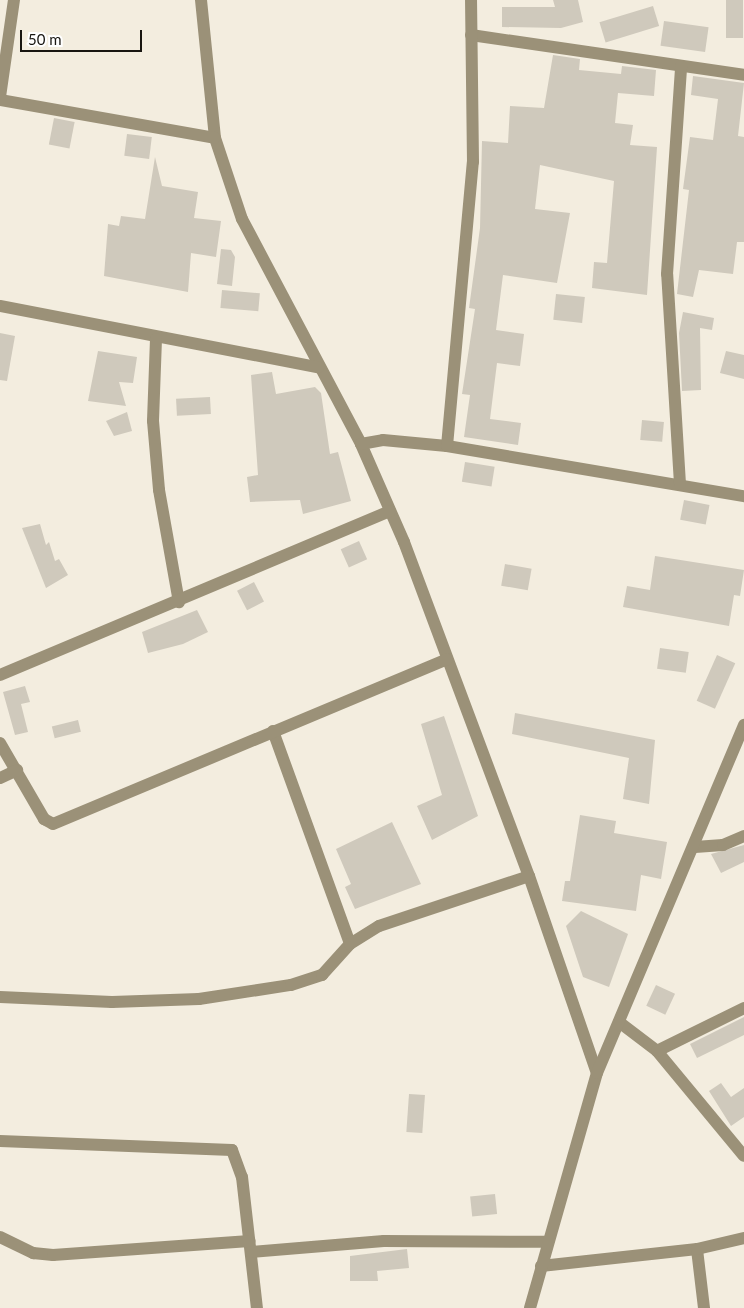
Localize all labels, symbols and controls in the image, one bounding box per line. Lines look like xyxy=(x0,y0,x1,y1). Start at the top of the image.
scale bar xyxy=(22,20,145,52)
text: 50 m xyxy=(28,30,62,48)

